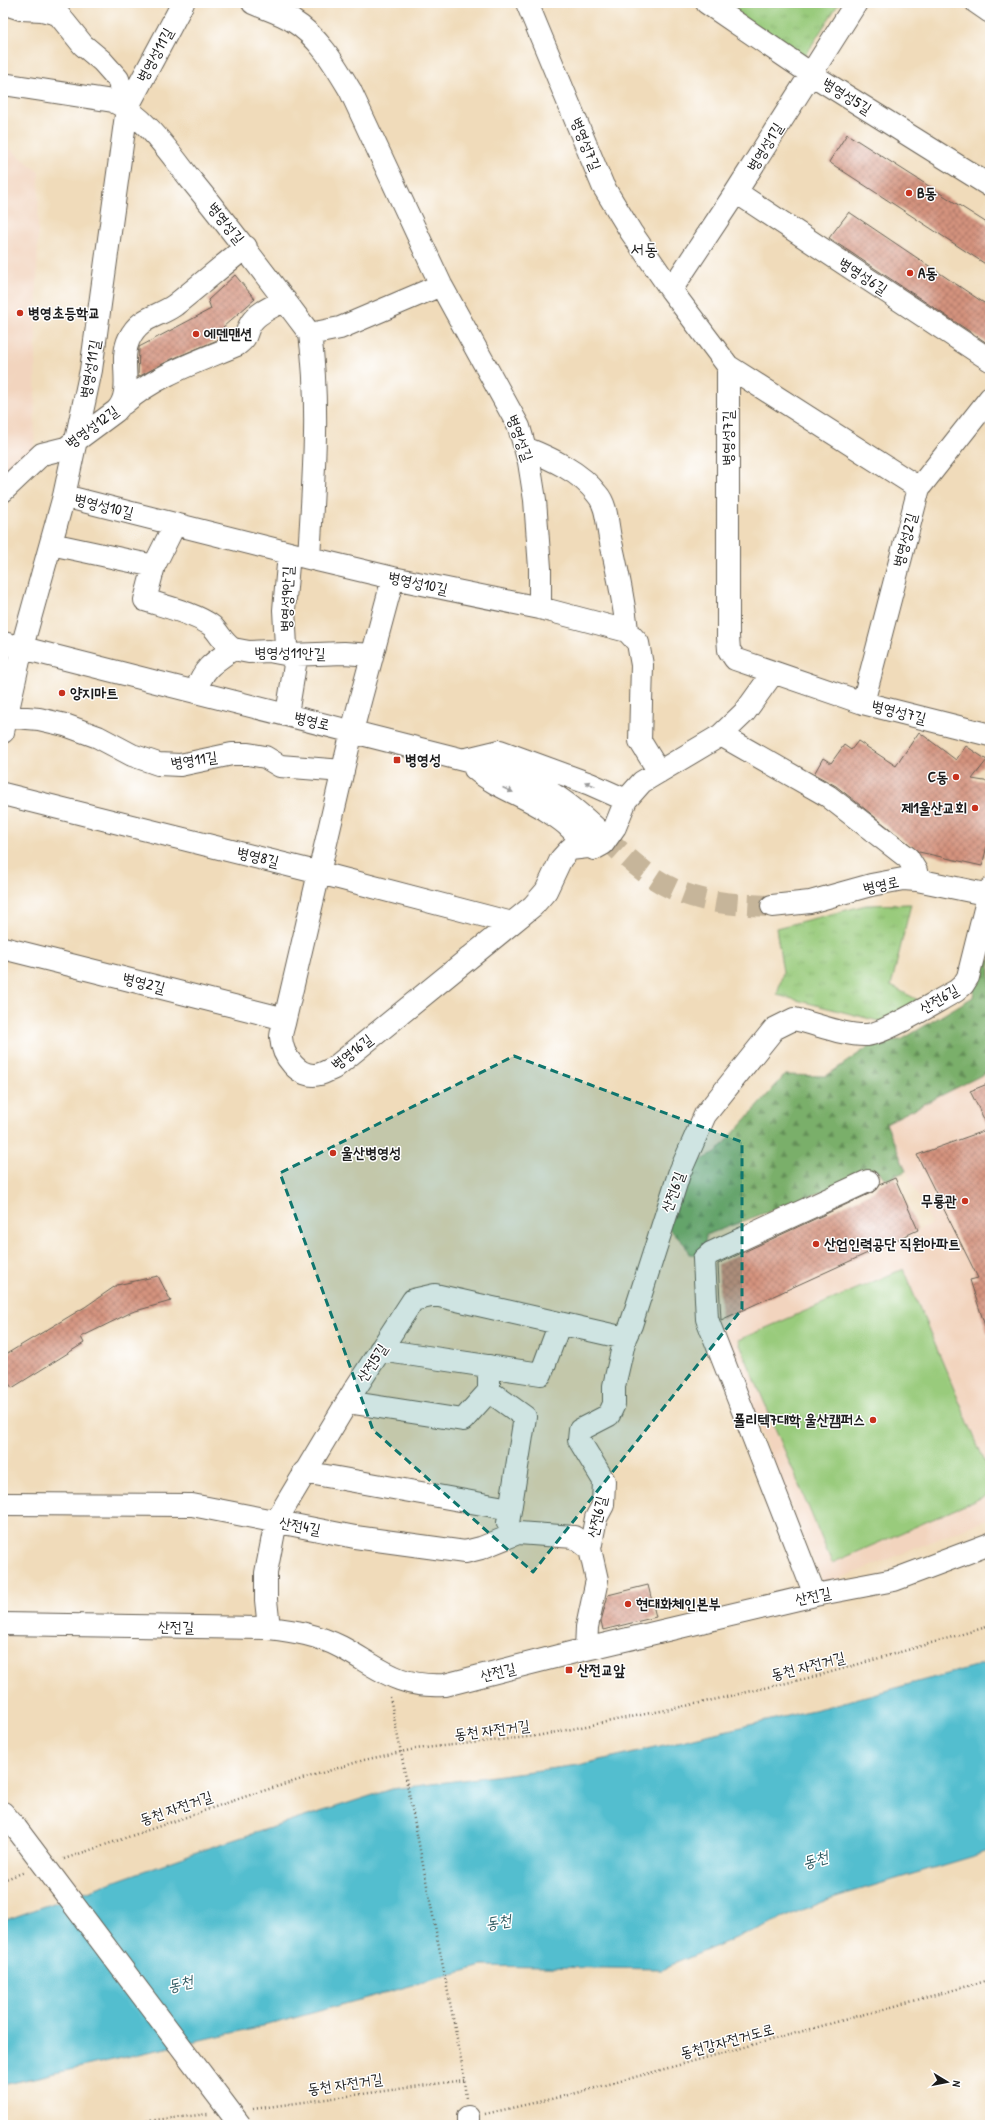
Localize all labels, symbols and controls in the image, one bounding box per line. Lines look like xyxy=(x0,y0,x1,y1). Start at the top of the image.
street label: 병영성11길 xyxy=(131,24,178,86)
street label: 병영성5길 xyxy=(819,72,876,119)
street label: 병영성7길 xyxy=(566,114,607,174)
street label: 병영성1길 xyxy=(741,118,788,175)
place label: B동 xyxy=(917,182,937,203)
marker: B동 xyxy=(904,188,914,198)
street label: 병영성길 xyxy=(203,197,250,248)
district label: 서동 xyxy=(630,237,658,260)
street label: 병영성6길 xyxy=(835,252,892,299)
place label: A동 xyxy=(918,262,937,283)
marker: A동 xyxy=(905,268,915,278)
place label: 병영초등학교 xyxy=(28,302,100,323)
marker: 병영초등학교 xyxy=(15,308,25,318)
place label: 에덴맨션 xyxy=(203,323,252,344)
marker: 에덴맨션 xyxy=(191,329,201,339)
street label: 병영성11길 xyxy=(74,338,105,400)
street label: 병영성12길 xyxy=(61,400,122,453)
street label: 병영성7길 xyxy=(717,410,738,466)
street label: 병영성길 xyxy=(502,412,539,464)
street label: 병영성10길 xyxy=(72,488,136,523)
street label: 병영성2길 xyxy=(887,510,922,569)
street label: 병영성9안길 xyxy=(275,566,298,632)
street label: 병영성10길 xyxy=(386,566,450,599)
street label: 병영성11안길 xyxy=(254,641,326,664)
place label: 양지마트 xyxy=(70,682,118,703)
marker: 양지마트 xyxy=(57,688,67,698)
street label: 병영성7길 xyxy=(870,695,929,728)
street label: 병영로 xyxy=(292,706,332,735)
street label: 병영11길 xyxy=(169,746,219,773)
place label: 병영성 xyxy=(405,749,441,770)
marker: 병영성 xyxy=(392,755,402,765)
place label: C동 xyxy=(928,766,948,787)
marker: C동 xyxy=(951,772,961,782)
one-way arrow xyxy=(585,781,596,787)
one-way arrow xyxy=(502,787,513,793)
place label: 제1울산교회 xyxy=(901,797,967,818)
marker: 제1울산교회 xyxy=(970,803,980,813)
street label: 병영8길 xyxy=(235,841,281,872)
street label: 병영로 xyxy=(861,870,901,899)
street label: 병영2길 xyxy=(121,967,168,998)
street label: 산전6길 xyxy=(915,979,962,1018)
street label: 병영16길 xyxy=(326,1029,377,1075)
place label: 울산병영성 xyxy=(341,1142,401,1163)
marker: 울산병영성 xyxy=(328,1148,338,1158)
street label: 산전6길 xyxy=(655,1168,690,1215)
place label: 무룡관 xyxy=(921,1190,957,1211)
marker: 무룡관 xyxy=(960,1196,970,1206)
place label: 산업인력공단 직원아파트 xyxy=(824,1233,960,1254)
marker: 산업인력공단 직원아파트 xyxy=(811,1239,821,1249)
street label: 산전5길 xyxy=(351,1339,392,1386)
place label: 폴리텍7대학 울산캠퍼스 xyxy=(733,1409,865,1430)
marker: 폴리텍7대학 울산캠퍼스 xyxy=(868,1415,878,1425)
street label: 산전6길 xyxy=(582,1494,611,1540)
street label: 산전4길 xyxy=(278,1511,323,1540)
street label: 산전길 xyxy=(793,1581,833,1610)
place label: 현대화체인본부 xyxy=(636,1593,721,1614)
marker: 현대화체인본부 xyxy=(623,1599,633,1609)
street label: 산전길 xyxy=(158,1616,194,1637)
street label: 동천 자전거길 xyxy=(769,1646,847,1685)
street label: 산전길 xyxy=(478,1657,518,1686)
place label: 산전교앞 xyxy=(577,1659,625,1680)
marker: 산전교앞 xyxy=(564,1665,574,1675)
street label: 동천 자전거길 xyxy=(453,1714,531,1745)
street label: 동천 자전거길 xyxy=(137,1785,215,1830)
water label: 동천 xyxy=(800,1844,832,1873)
water label: 동천 xyxy=(484,1908,515,1934)
water label: 동천 xyxy=(165,1969,197,1997)
street label: 동천강자전거도로 xyxy=(678,2018,776,2063)
north arrow xyxy=(927,2062,967,2102)
street label: 동천 자전거길 xyxy=(306,2068,384,2099)
text: N xyxy=(949,2080,964,2088)

